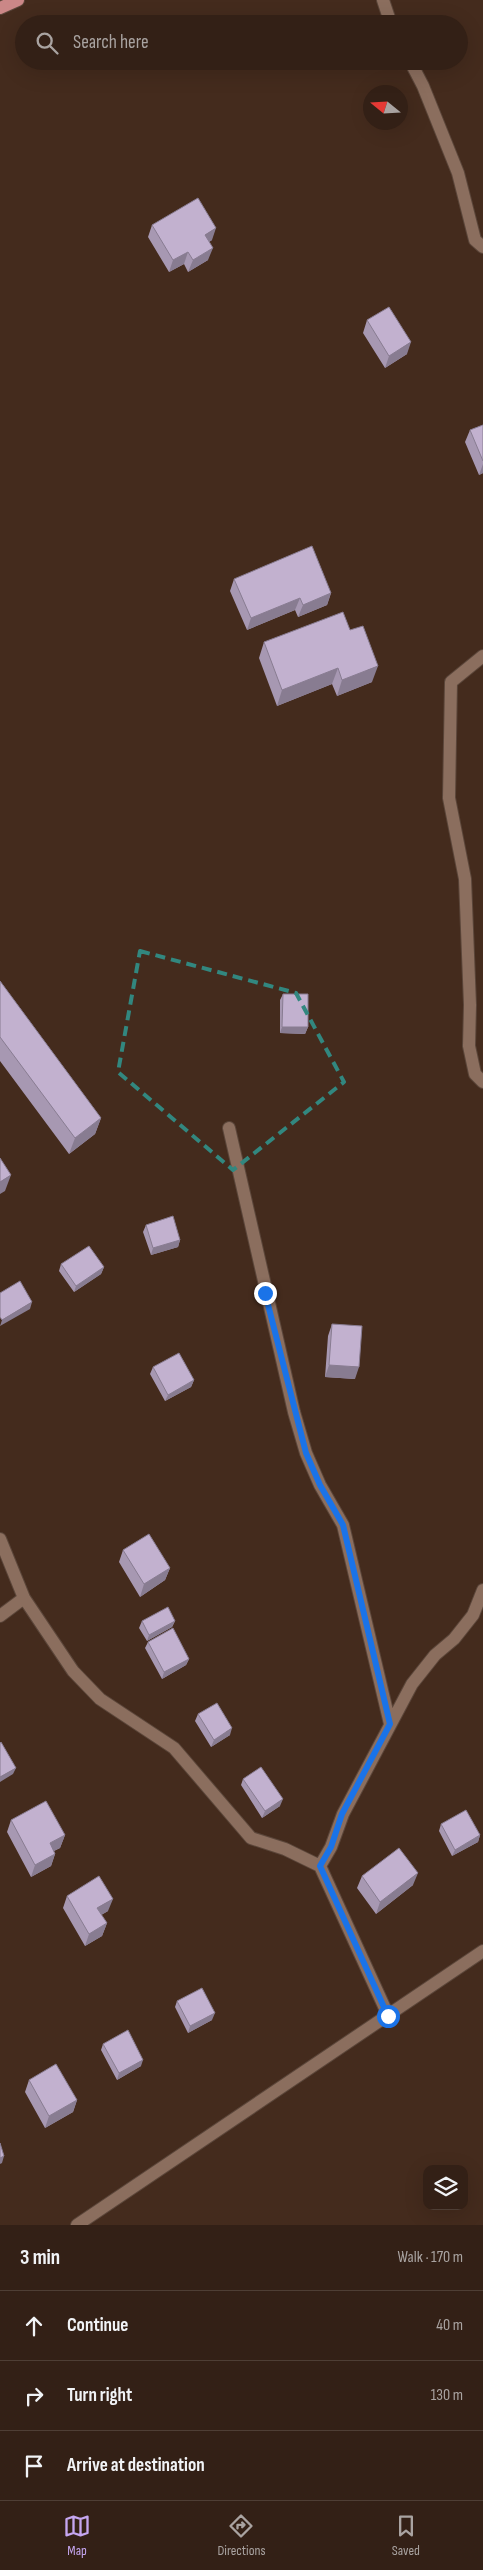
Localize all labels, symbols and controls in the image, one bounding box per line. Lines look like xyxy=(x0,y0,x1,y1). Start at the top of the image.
search box xyxy=(15,15,468,70)
icon: search xyxy=(33,29,61,57)
text: Search here xyxy=(73,31,149,54)
north arrow xyxy=(363,85,408,130)
route end xyxy=(254,1282,277,1305)
route start xyxy=(377,2005,400,2028)
map controls xyxy=(423,2165,468,2210)
button: layers xyxy=(423,2165,468,2210)
text: 3 min xyxy=(20,2245,60,2270)
text: Walk · 170 m xyxy=(398,2248,463,2267)
icon: ahead xyxy=(20,2312,48,2340)
text: Continue xyxy=(67,2314,128,2337)
text: 40 m xyxy=(436,2316,463,2335)
icon: right xyxy=(20,2382,48,2410)
text: Turn right xyxy=(67,2384,132,2407)
text: 130 m xyxy=(431,2386,463,2405)
icon: arrive xyxy=(20,2452,48,2480)
text: Arrive at destination xyxy=(67,2454,205,2477)
tab: Map xyxy=(63,2512,91,2559)
tab: Directions xyxy=(217,2512,266,2559)
tab: Saved xyxy=(392,2512,420,2559)

